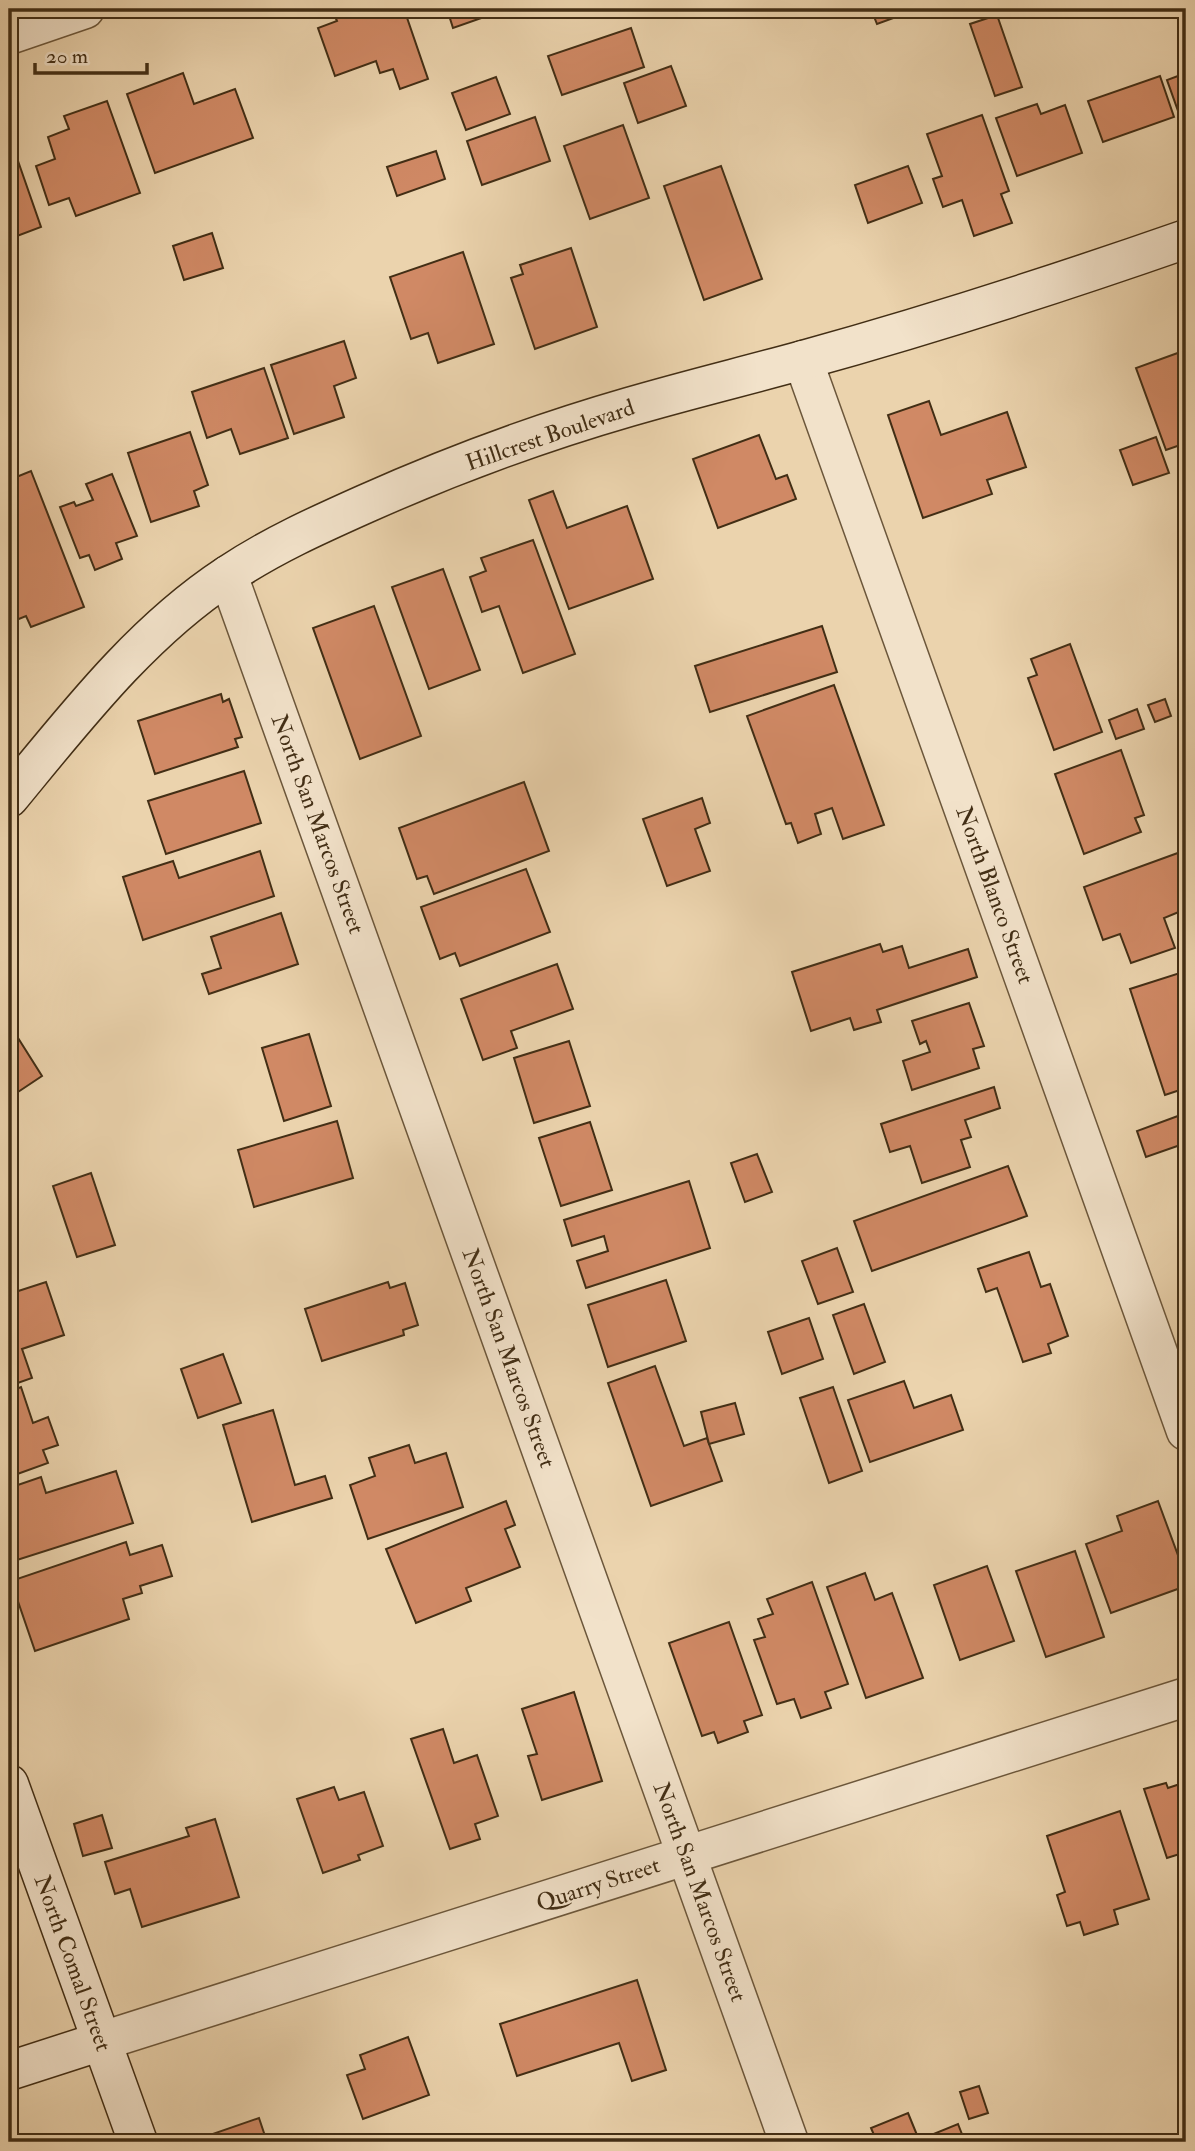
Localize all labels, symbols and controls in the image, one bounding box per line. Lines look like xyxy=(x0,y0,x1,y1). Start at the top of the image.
scale bar xyxy=(35,32,147,76)
text: 20 m xyxy=(46,43,88,70)
street label: Hillcrest Boulevard xyxy=(462,393,638,477)
street label: North San Marcos Street xyxy=(265,710,371,938)
street label: North Blanco Street xyxy=(949,802,1041,988)
street label: North San Marcos Street xyxy=(456,1244,562,1472)
street label: North San Marcos Street xyxy=(647,1778,753,2006)
street label: Quarry Street xyxy=(533,1850,663,1918)
street label: North Comal Street xyxy=(28,1871,118,2055)

